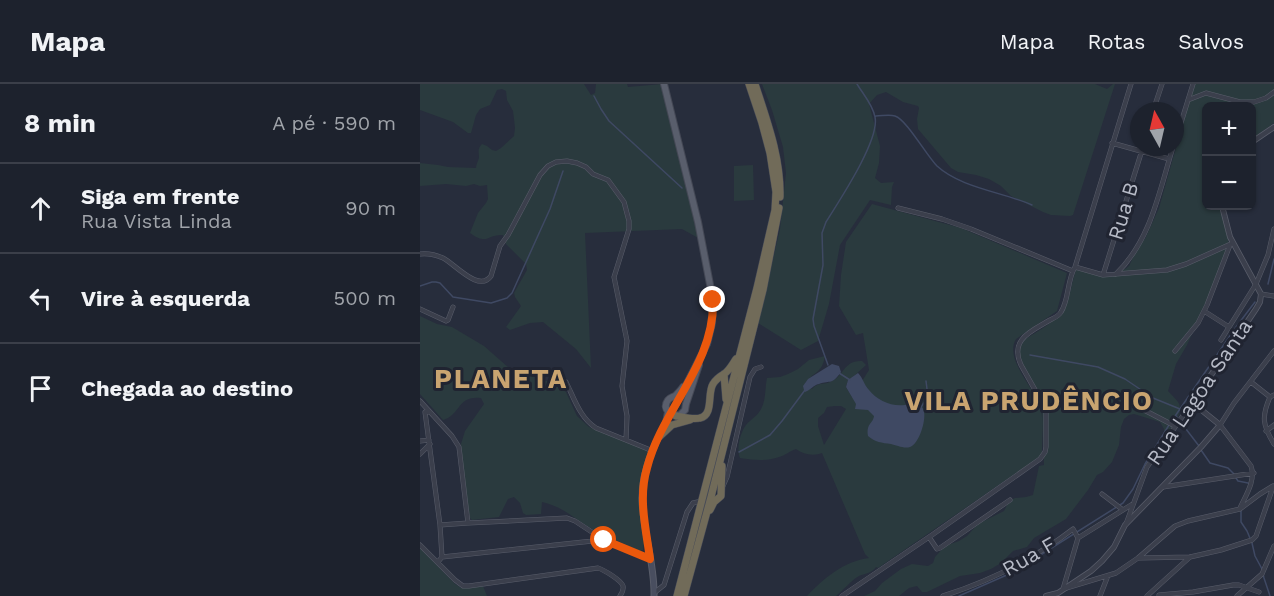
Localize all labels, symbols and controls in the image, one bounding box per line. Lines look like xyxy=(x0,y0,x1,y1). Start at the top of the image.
text: Mapa xyxy=(30,25,105,58)
text: Mapa xyxy=(1000,29,1054,54)
text: Rotas xyxy=(1087,29,1145,54)
text: Salvos xyxy=(1178,29,1244,54)
north arrow xyxy=(1130,102,1184,156)
map controls xyxy=(1202,102,1256,210)
button: + xyxy=(1202,102,1256,156)
text: 8 min xyxy=(24,108,96,138)
text: A pé · 590 m xyxy=(272,111,396,135)
button: − xyxy=(1202,156,1256,210)
street label: Rua B xyxy=(1102,179,1144,243)
text: Siga em frente xyxy=(81,184,239,209)
icon: ahead xyxy=(24,192,57,225)
text: 90 m xyxy=(345,196,396,220)
text: Rua Vista Linda xyxy=(81,209,232,233)
icon: left xyxy=(24,282,57,315)
text: Vire à esquerda xyxy=(81,286,250,311)
text: 500 m xyxy=(334,286,396,310)
route end xyxy=(699,286,725,312)
street label: Rua Lagoa Santa xyxy=(1141,314,1257,470)
district label: PLANETA xyxy=(434,363,568,395)
icon: arrive xyxy=(24,372,57,405)
text: Chegada ao destino xyxy=(81,376,293,401)
district label: VILA PRUDÊNCIO xyxy=(905,385,1153,417)
route start xyxy=(590,526,616,552)
street label: Rua F xyxy=(998,531,1060,581)

